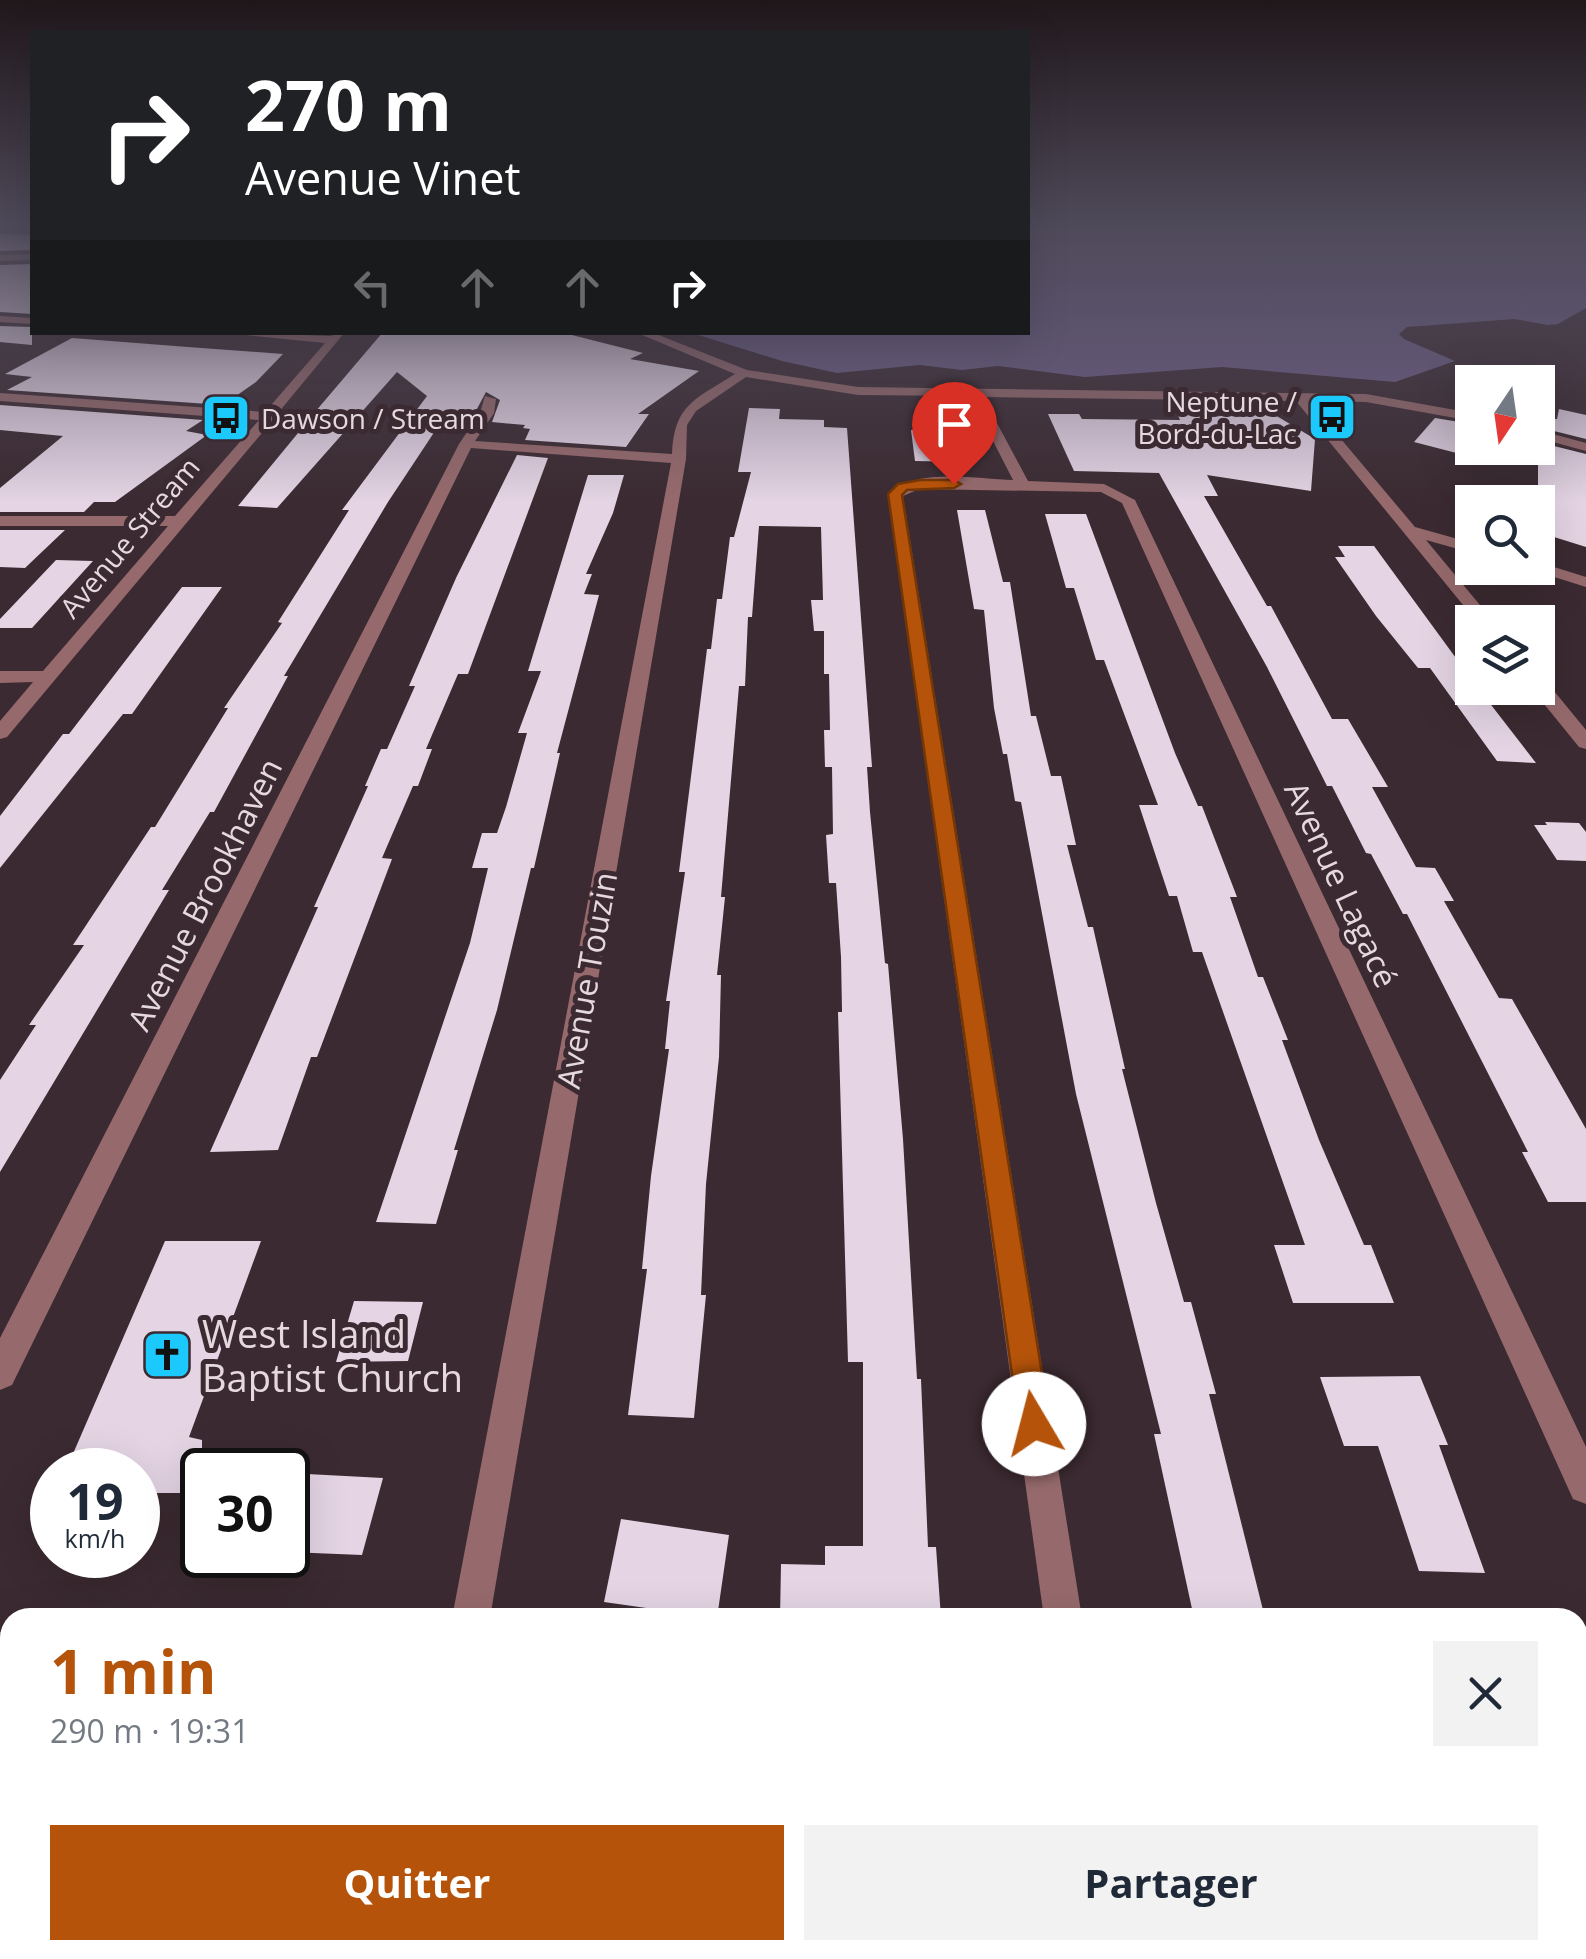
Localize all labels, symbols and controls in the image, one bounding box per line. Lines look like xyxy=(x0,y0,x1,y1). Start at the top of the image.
text: 270 m xyxy=(245,56,452,152)
icon: right xyxy=(80,70,210,200)
text: Avenue Vinet xyxy=(245,147,520,208)
icon: left xyxy=(345,260,400,315)
icon: ahead xyxy=(450,260,505,315)
icon: ahead xyxy=(555,260,610,315)
icon: right xyxy=(660,260,715,315)
north arrow xyxy=(1455,365,1555,465)
map controls xyxy=(1455,365,1555,705)
pin xyxy=(912,382,997,485)
place label: Neptune / Bord-du-Lac xyxy=(1138,382,1297,452)
bus stop icon: Neptune / Bord-du-Lac xyxy=(1306,391,1358,443)
bus stop icon: Dawson / Stream xyxy=(200,392,252,444)
icon: arrive xyxy=(927,397,982,452)
place label: Dawson / Stream xyxy=(261,399,485,437)
street label: Avenue Stream xyxy=(51,449,207,625)
button: search xyxy=(1455,485,1555,585)
button: layers xyxy=(1455,605,1555,705)
street label: Avenue Brookhaven xyxy=(117,751,291,1037)
street label: Avenue Lagacé xyxy=(1275,774,1409,994)
street label: Avenue Touzin xyxy=(546,868,626,1092)
place label: West Island Baptist Church xyxy=(202,1307,463,1403)
church icon: West Island Baptist Church xyxy=(141,1329,193,1381)
position arrow xyxy=(982,1372,1086,1476)
speed limit sign: 30 xyxy=(180,1448,310,1578)
text: 19 xyxy=(66,1467,124,1535)
text: km/h xyxy=(65,1521,125,1555)
text: 1 min xyxy=(50,1630,217,1712)
button: close xyxy=(1433,1641,1538,1746)
text: 290 m · 19:31 xyxy=(50,1709,249,1752)
button: Quitter xyxy=(50,1825,784,1940)
button: Partager xyxy=(804,1825,1538,1940)

